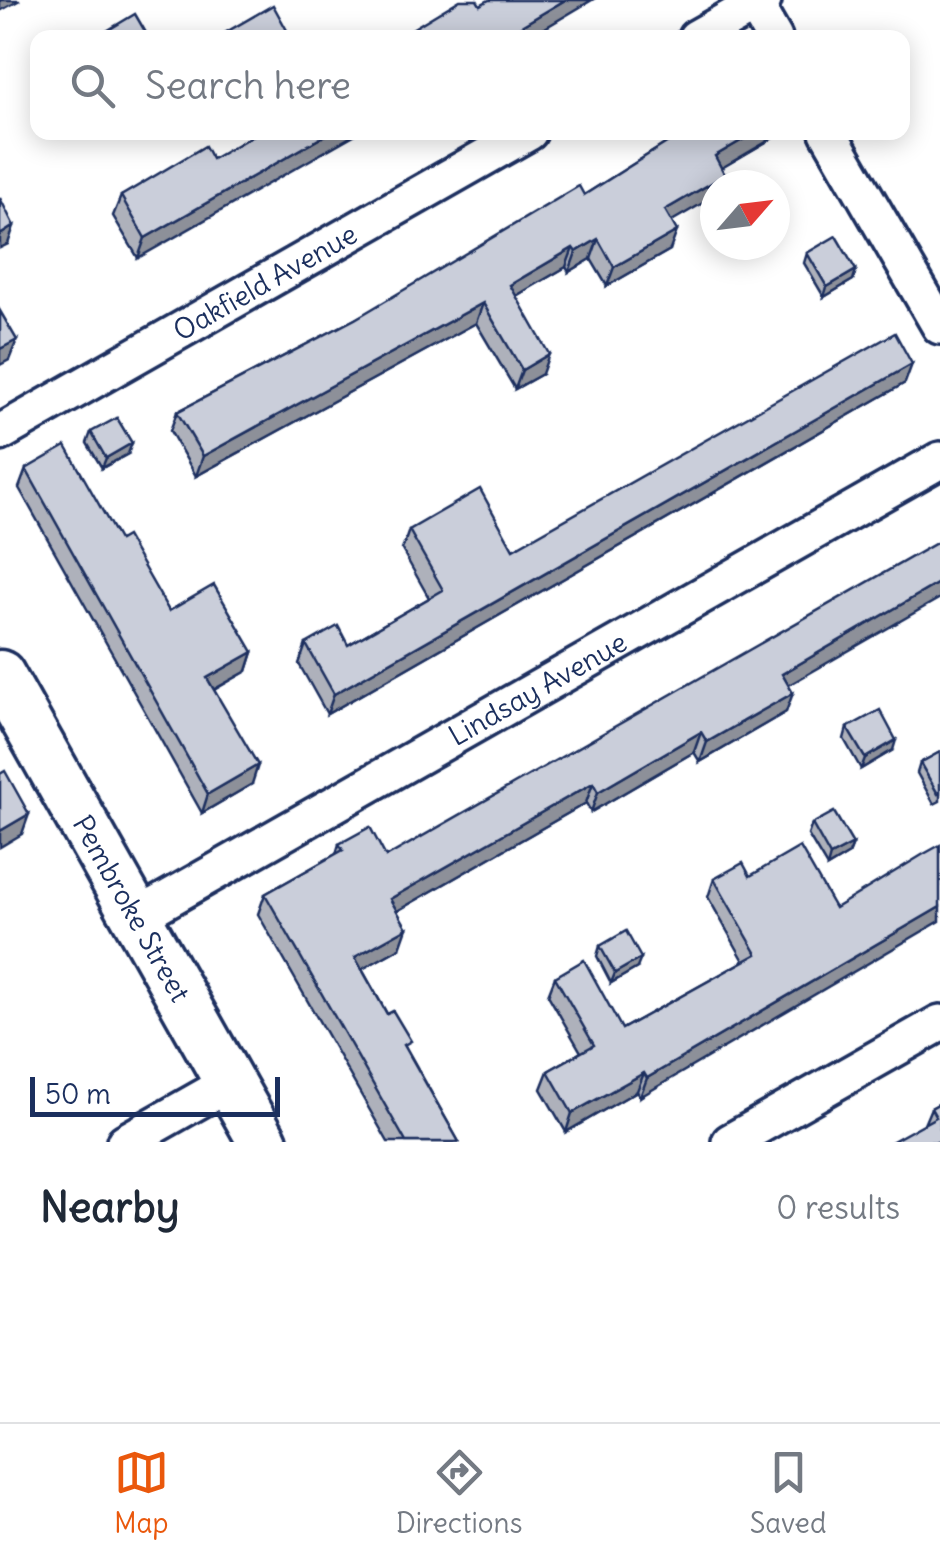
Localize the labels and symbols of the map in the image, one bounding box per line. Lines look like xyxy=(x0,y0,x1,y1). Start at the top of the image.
north arrow xyxy=(700,170,790,260)
street label: Oakfield Avenue xyxy=(167,216,363,349)
street label: Lindsay Avenue xyxy=(442,624,633,754)
street label: Pembroke Street xyxy=(65,809,198,1008)
scale bar xyxy=(30,1072,280,1116)

